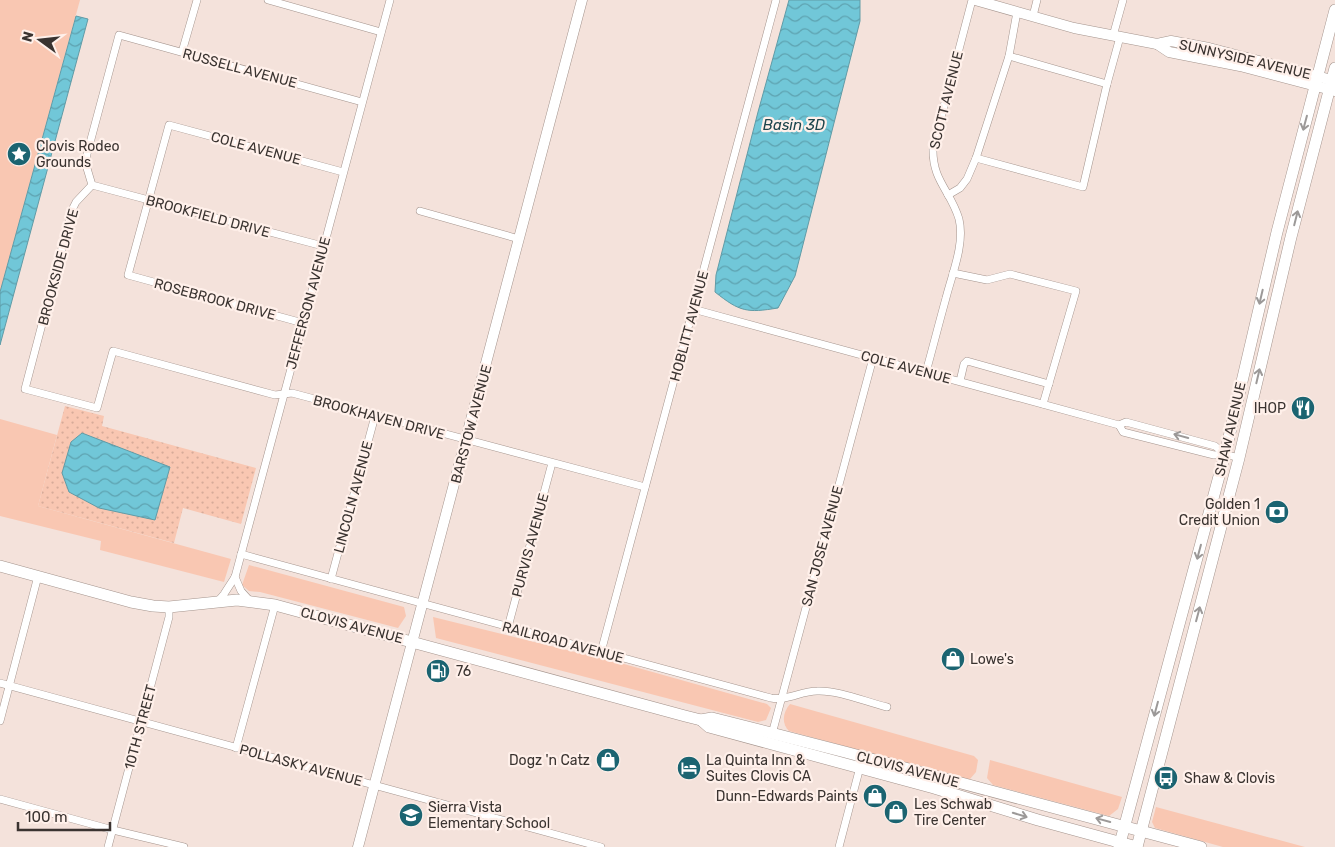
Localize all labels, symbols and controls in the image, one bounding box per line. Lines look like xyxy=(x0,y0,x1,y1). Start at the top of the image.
north arrow xyxy=(15,15,65,65)
text: N xyxy=(18,30,37,44)
street label: SUNNYSIDE AVENUE xyxy=(1177,36,1312,83)
street label: RUSSELL AVENUE xyxy=(181,45,299,92)
street label: SCOTT AVENUE xyxy=(926,49,967,151)
one-way arrow xyxy=(1300,114,1310,130)
water label: Basin 3D xyxy=(763,116,825,134)
street label: COLE AVENUE xyxy=(209,128,303,169)
place label: Clovis Rodeo Grounds xyxy=(36,138,120,171)
place icon: Clovis Rodeo Grounds xyxy=(6,141,32,167)
street label: BROOKFIELD DRIVE xyxy=(144,192,272,241)
street label: BROOKSIDE DRIVE xyxy=(35,207,82,327)
one-way arrow xyxy=(1292,210,1301,226)
street label: JEFFERSON AVENUE xyxy=(283,235,334,371)
street label: HOBLITT AVENUE xyxy=(667,269,712,383)
street label: ROSEBROOK DRIVE xyxy=(152,275,278,324)
one-way arrow xyxy=(1256,289,1265,305)
street label: COLE AVENUE xyxy=(859,347,953,388)
street label: BARSTOW AVENUE xyxy=(447,363,495,485)
one-way arrow xyxy=(1254,369,1263,385)
street label: SHAW AVENUE xyxy=(1211,380,1250,478)
street label: BROOKHAVEN DRIVE xyxy=(311,392,447,443)
restaurant icon: IHOP xyxy=(1290,395,1316,421)
place label: IHOP xyxy=(1254,400,1286,417)
one-way arrow xyxy=(1173,431,1189,441)
street label: LINCOLN AVENUE xyxy=(330,439,377,555)
street label: SAN JOSE AVENUE xyxy=(798,484,847,608)
street label: PURVIS AVENUE xyxy=(508,491,553,599)
place label: Golden 1 Credit Union xyxy=(1179,496,1260,529)
bank icon: Golden 1 Credit Union xyxy=(1264,499,1290,525)
one-way arrow xyxy=(1194,543,1203,559)
street label: CLOVIS AVENUE xyxy=(299,604,405,647)
one-way arrow xyxy=(1193,607,1203,623)
street label: RAILROAD AVENUE xyxy=(500,618,626,667)
shop icon: Lowe's xyxy=(940,646,966,672)
place label: Lowe's xyxy=(970,651,1014,668)
fuel station icon: 76 xyxy=(425,658,451,684)
place label: 76 xyxy=(456,663,471,680)
street label: 10TH STREET xyxy=(121,683,160,771)
one-way arrow xyxy=(1151,700,1161,716)
street label: POLLASKY AVENUE xyxy=(237,741,364,790)
shop icon: Dogz 'n Catz xyxy=(595,747,621,773)
street label: CLOVIS AVENUE xyxy=(855,748,961,791)
place label: Dogz 'n Catz xyxy=(509,752,590,769)
place label: La Quinta Inn & Suites Clovis CA xyxy=(706,752,812,785)
hotel icon: La Quinta Inn & Suites Clovis CA xyxy=(676,755,702,781)
bus stop icon: Shaw & Clovis xyxy=(1153,765,1179,791)
place label: Shaw & Clovis xyxy=(1184,770,1275,787)
shop icon: Dunn-Edwards Paints xyxy=(862,783,888,809)
place label: Dunn-Edwards Paints xyxy=(716,788,858,805)
place label: Les Schwab Tire Center xyxy=(914,796,992,829)
place label: Sierra Vista Elementary School xyxy=(428,799,550,832)
shop icon: Les Schwab Tire Center xyxy=(883,799,909,825)
scale bar xyxy=(18,800,110,832)
school or university icon: Sierra Vista Elementary School xyxy=(398,802,424,828)
text: 100 m xyxy=(25,808,67,826)
one-way arrow xyxy=(1012,810,1028,820)
one-way arrow xyxy=(1096,815,1112,825)

